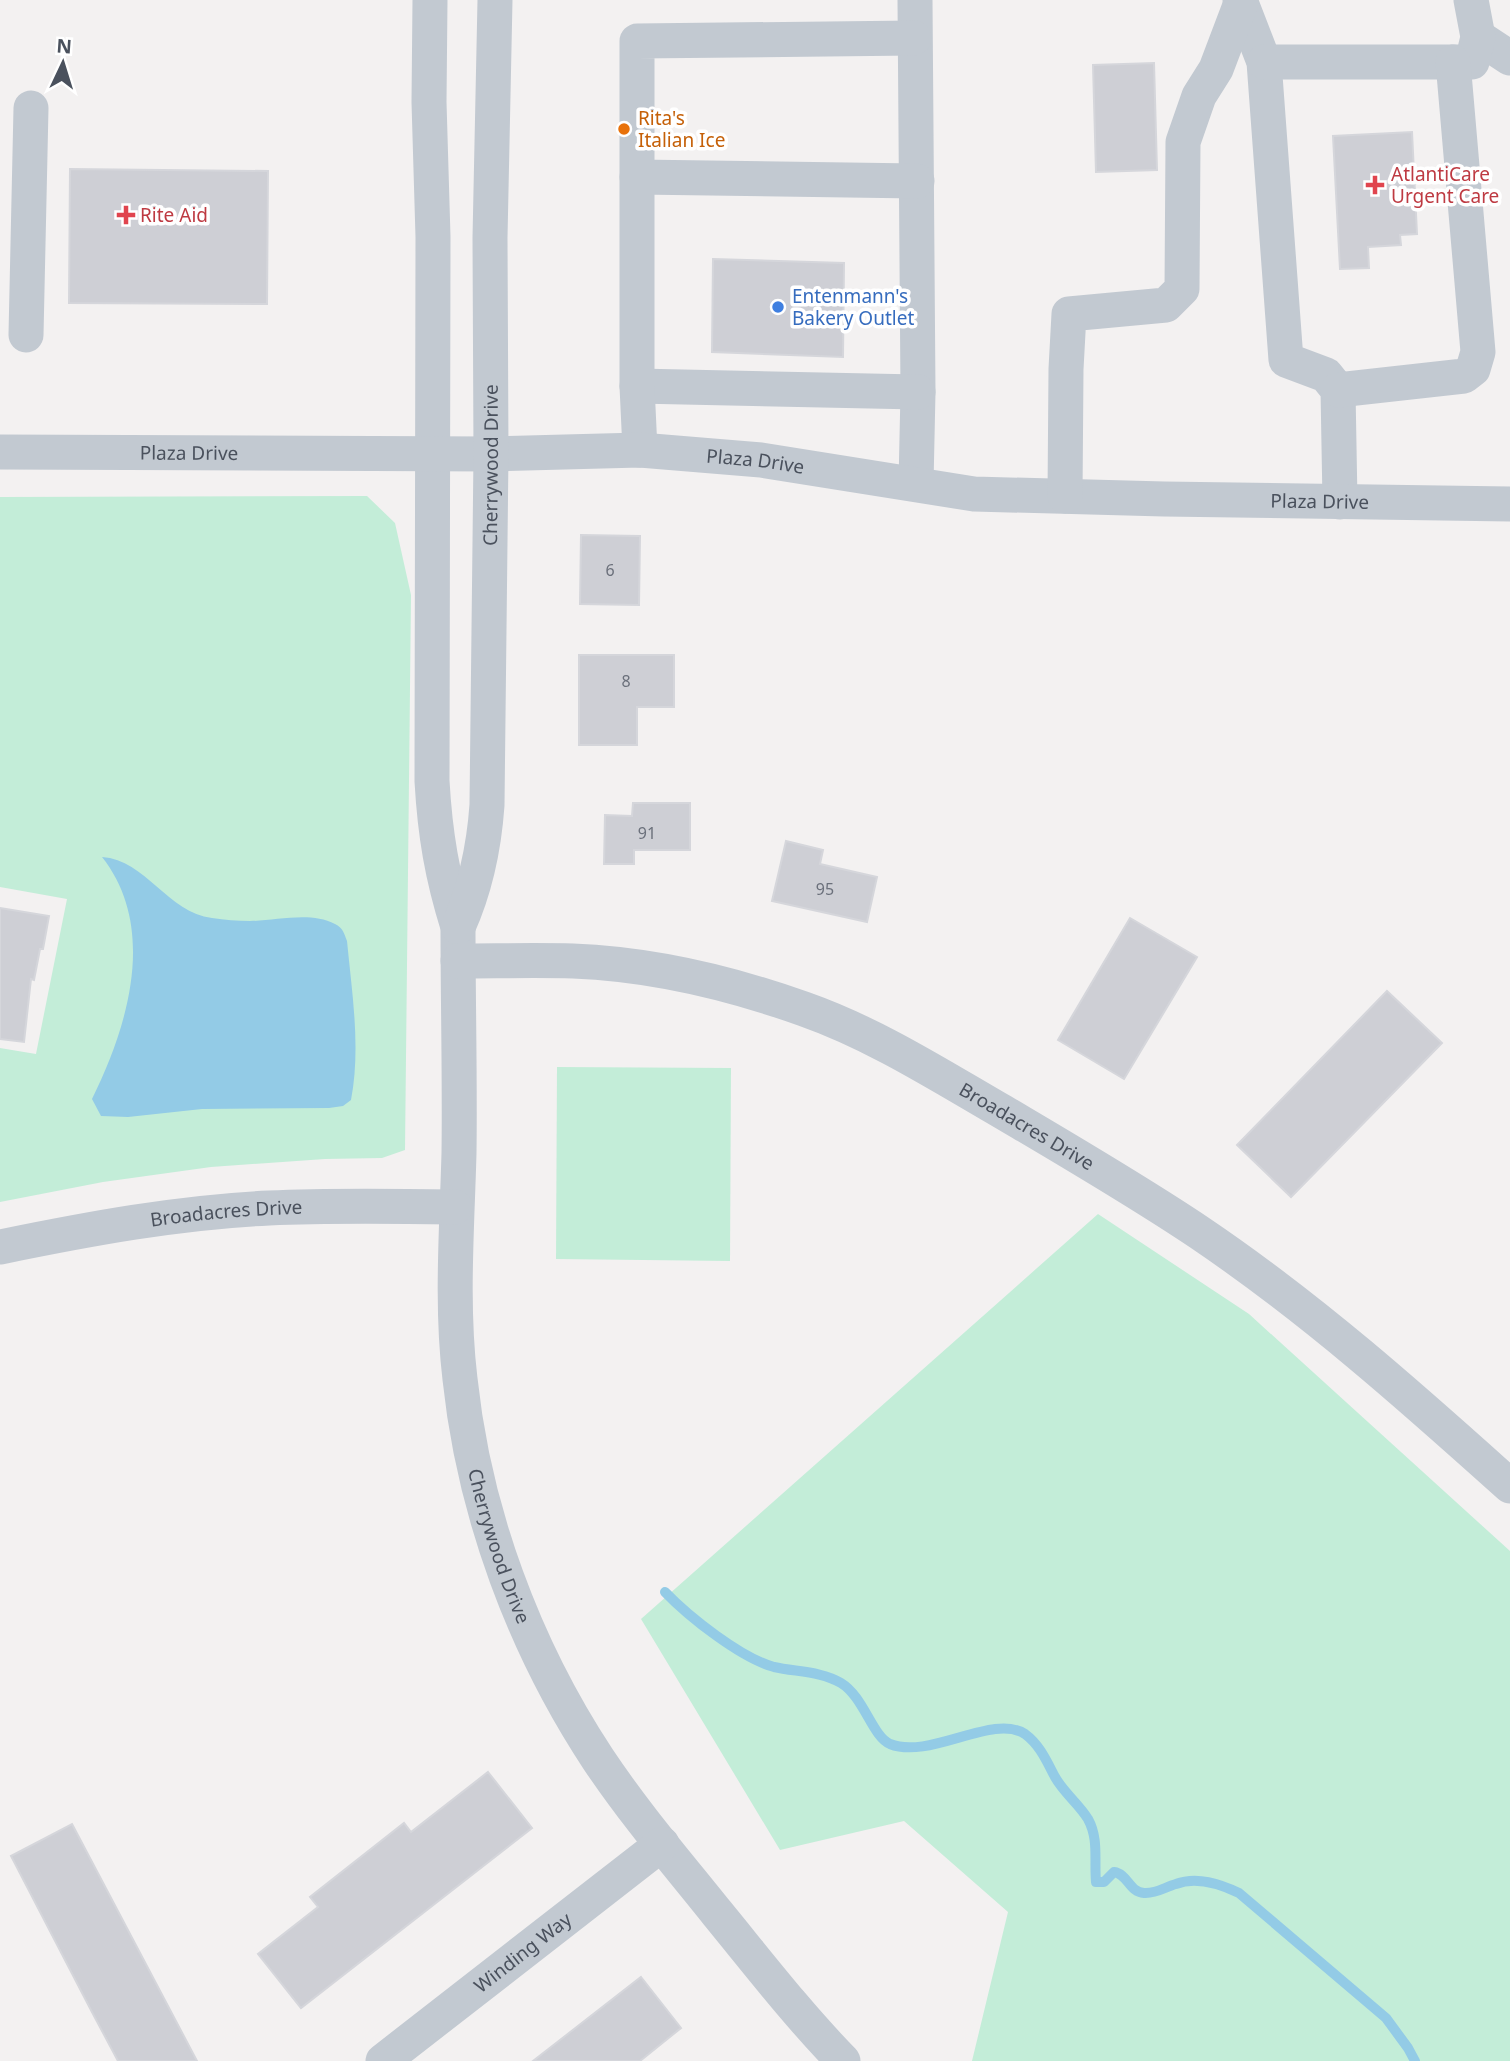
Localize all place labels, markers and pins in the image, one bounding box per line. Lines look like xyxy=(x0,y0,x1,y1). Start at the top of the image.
place label: Rita's Italian Ice xyxy=(638,105,725,153)
marker: Rita's Italian Ice xyxy=(616,121,632,137)
place label: AtlantiCare Urgent Care xyxy=(1391,161,1499,209)
marker: AtlantiCare Urgent Care xyxy=(1365,175,1385,195)
place label: Rite Aid xyxy=(140,202,208,228)
marker: Rite Aid xyxy=(118,207,134,223)
place label: Entenmann's Bakery Outlet xyxy=(792,283,914,331)
marker: Entenmann's Bakery Outlet xyxy=(770,299,786,315)

